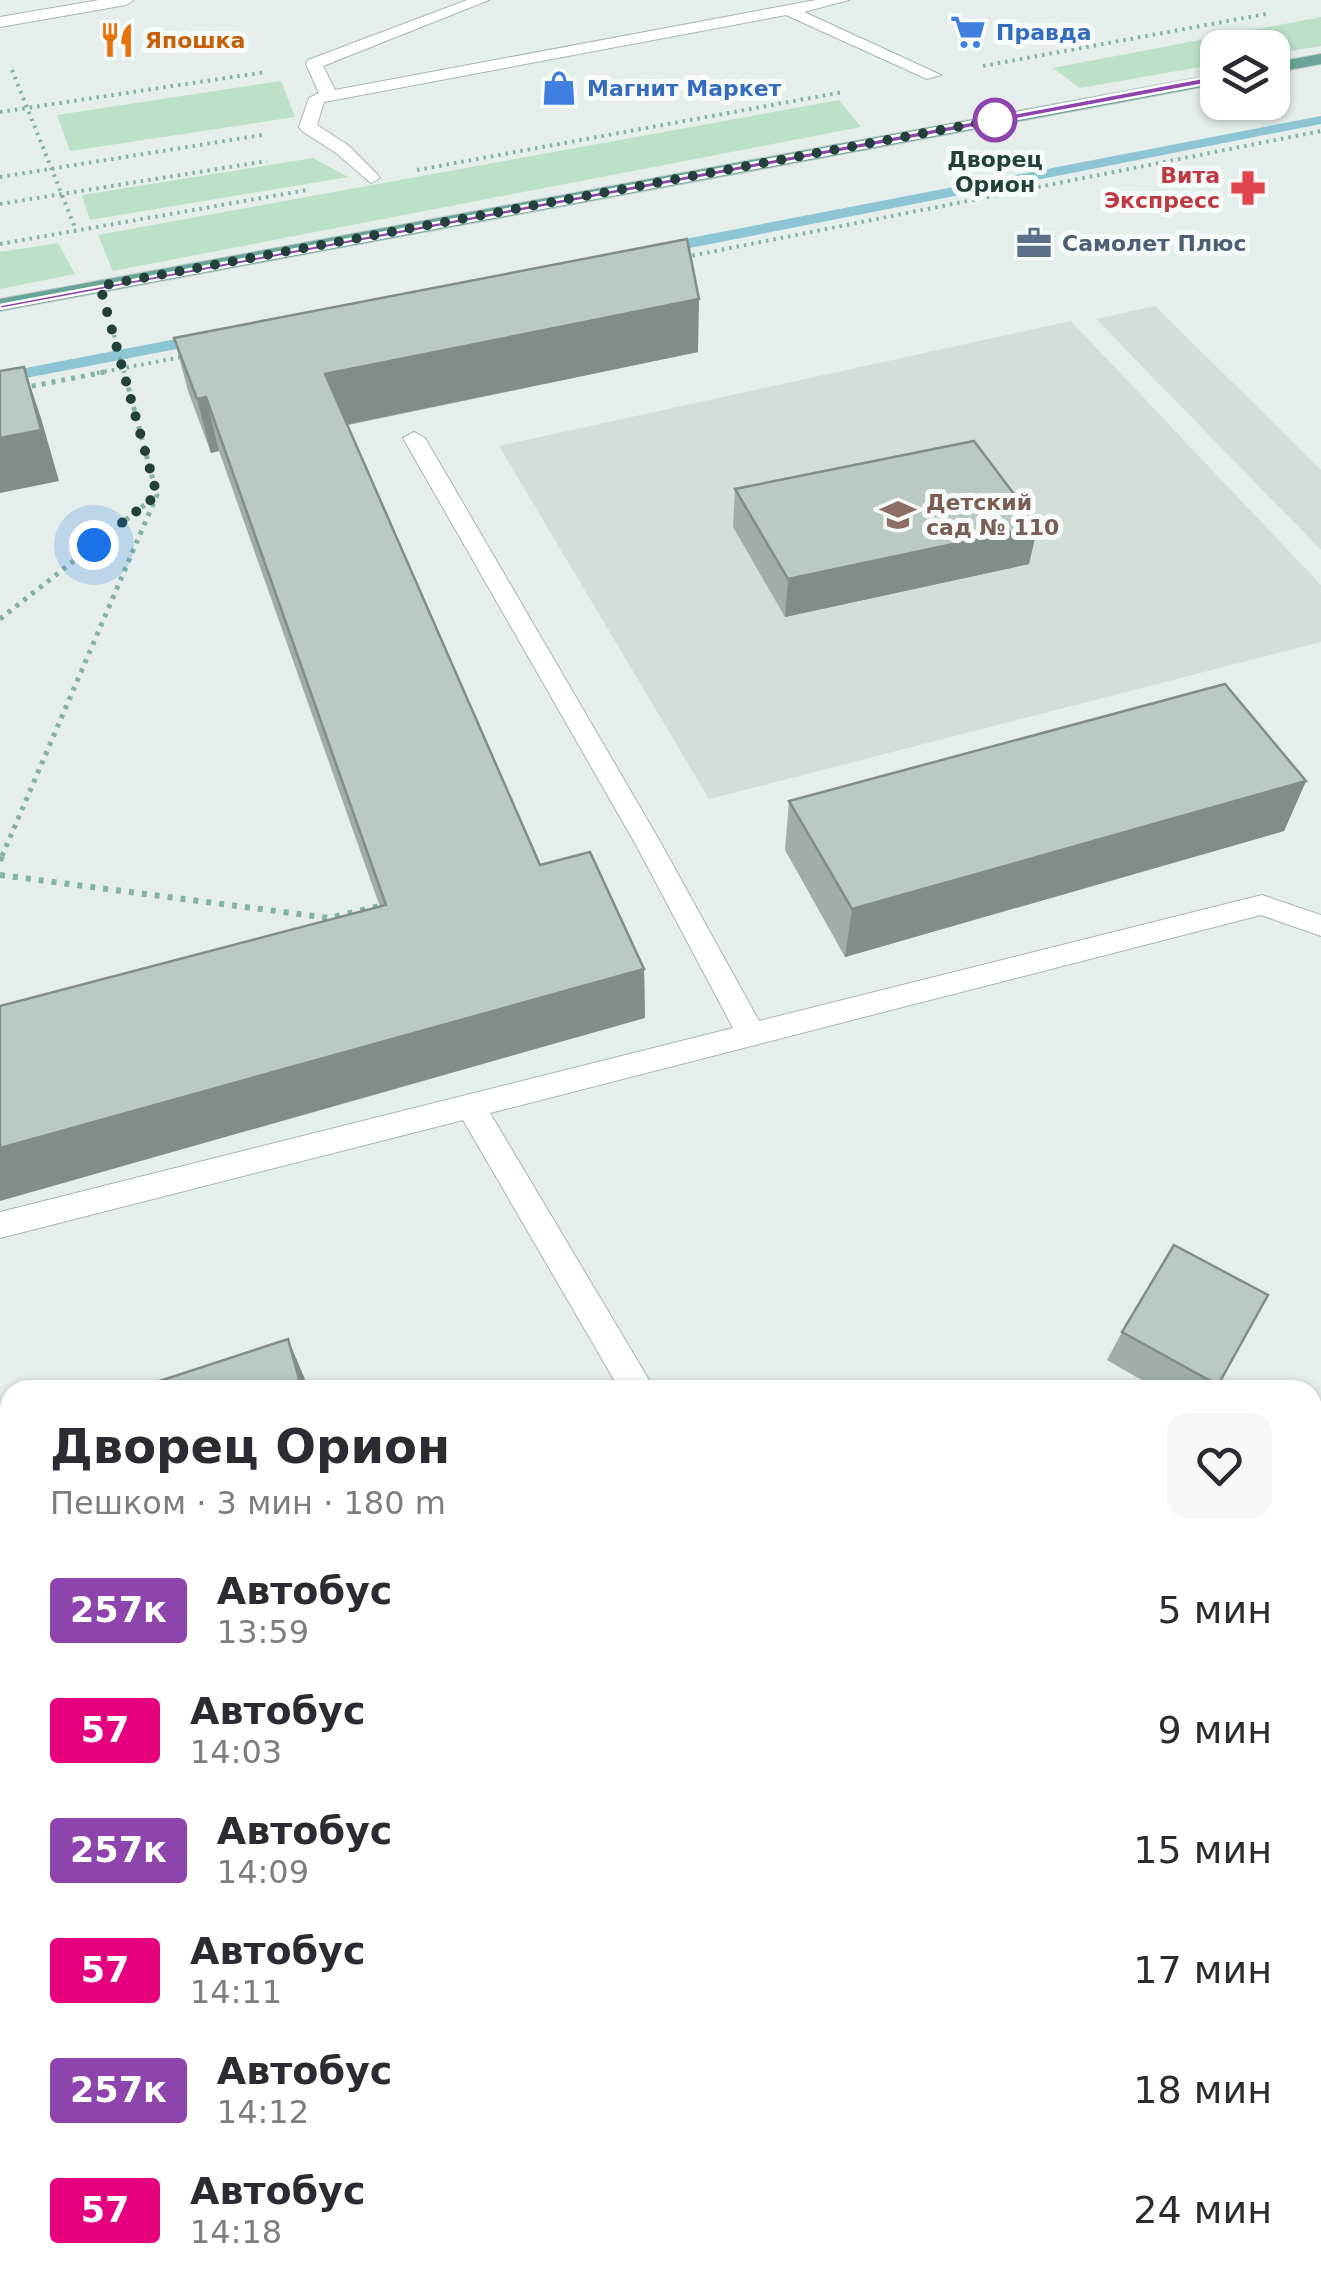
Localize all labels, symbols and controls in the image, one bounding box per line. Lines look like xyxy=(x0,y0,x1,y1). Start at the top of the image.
supermarket icon: Правда xyxy=(949,13,987,51)
place label: Правда xyxy=(996,20,1092,45)
restaurant icon: Япошка xyxy=(98,21,136,59)
place label: Япошка xyxy=(145,28,245,53)
map controls xyxy=(1200,30,1290,120)
button: layers xyxy=(1200,30,1290,120)
shop icon: Магнит Маркет xyxy=(540,69,578,107)
place label: Магнит Маркет xyxy=(587,76,782,101)
marker: Дворец Орион xyxy=(974,99,1016,141)
place label: Дворец Орион xyxy=(947,147,1043,197)
place label: Вита Экспресс xyxy=(1104,163,1220,213)
pharmacy icon: Вита Экспресс xyxy=(1229,169,1267,207)
office icon: Самолет Плюс xyxy=(1015,224,1053,262)
place label: Самолет Плюс xyxy=(1062,231,1247,256)
place label: Детский сад № 110 xyxy=(926,490,1059,540)
school or university icon: Детский сад № 110 xyxy=(879,496,917,534)
your location xyxy=(69,520,119,570)
button: heart xyxy=(1167,1413,1272,1518)
text: Дворец Орион xyxy=(50,1418,450,1474)
text: Пешком · 3 мин · 180 m xyxy=(50,1484,446,1522)
text: Автобус xyxy=(217,1569,392,1613)
text: 5 мин xyxy=(1158,1588,1272,1632)
text: 257к xyxy=(70,1590,167,1630)
text: 13:59 xyxy=(217,1613,309,1651)
text: Автобус xyxy=(190,1689,365,1733)
text: 9 мин xyxy=(1158,1708,1272,1752)
text: 57 xyxy=(81,1710,129,1750)
text: 14:03 xyxy=(190,1733,282,1771)
text: Автобус xyxy=(217,1809,392,1853)
text: 15 мин xyxy=(1133,1828,1272,1872)
text: 257к xyxy=(70,1830,167,1870)
text: 14:09 xyxy=(217,1853,309,1891)
text: Автобус xyxy=(190,1929,365,1973)
text: 17 мин xyxy=(1133,1948,1272,1992)
text: 57 xyxy=(81,1950,129,1990)
text: 14:11 xyxy=(190,1973,282,2011)
text: Автобус xyxy=(217,2049,392,2093)
text: 18 мин xyxy=(1133,2068,1272,2112)
text: 257к xyxy=(70,2070,167,2110)
text: 14:12 xyxy=(217,2093,309,2131)
text: Автобус xyxy=(190,2169,365,2213)
text: 24 мин xyxy=(1133,2188,1272,2232)
text: 57 xyxy=(81,2190,129,2230)
text: 14:18 xyxy=(190,2213,282,2251)

